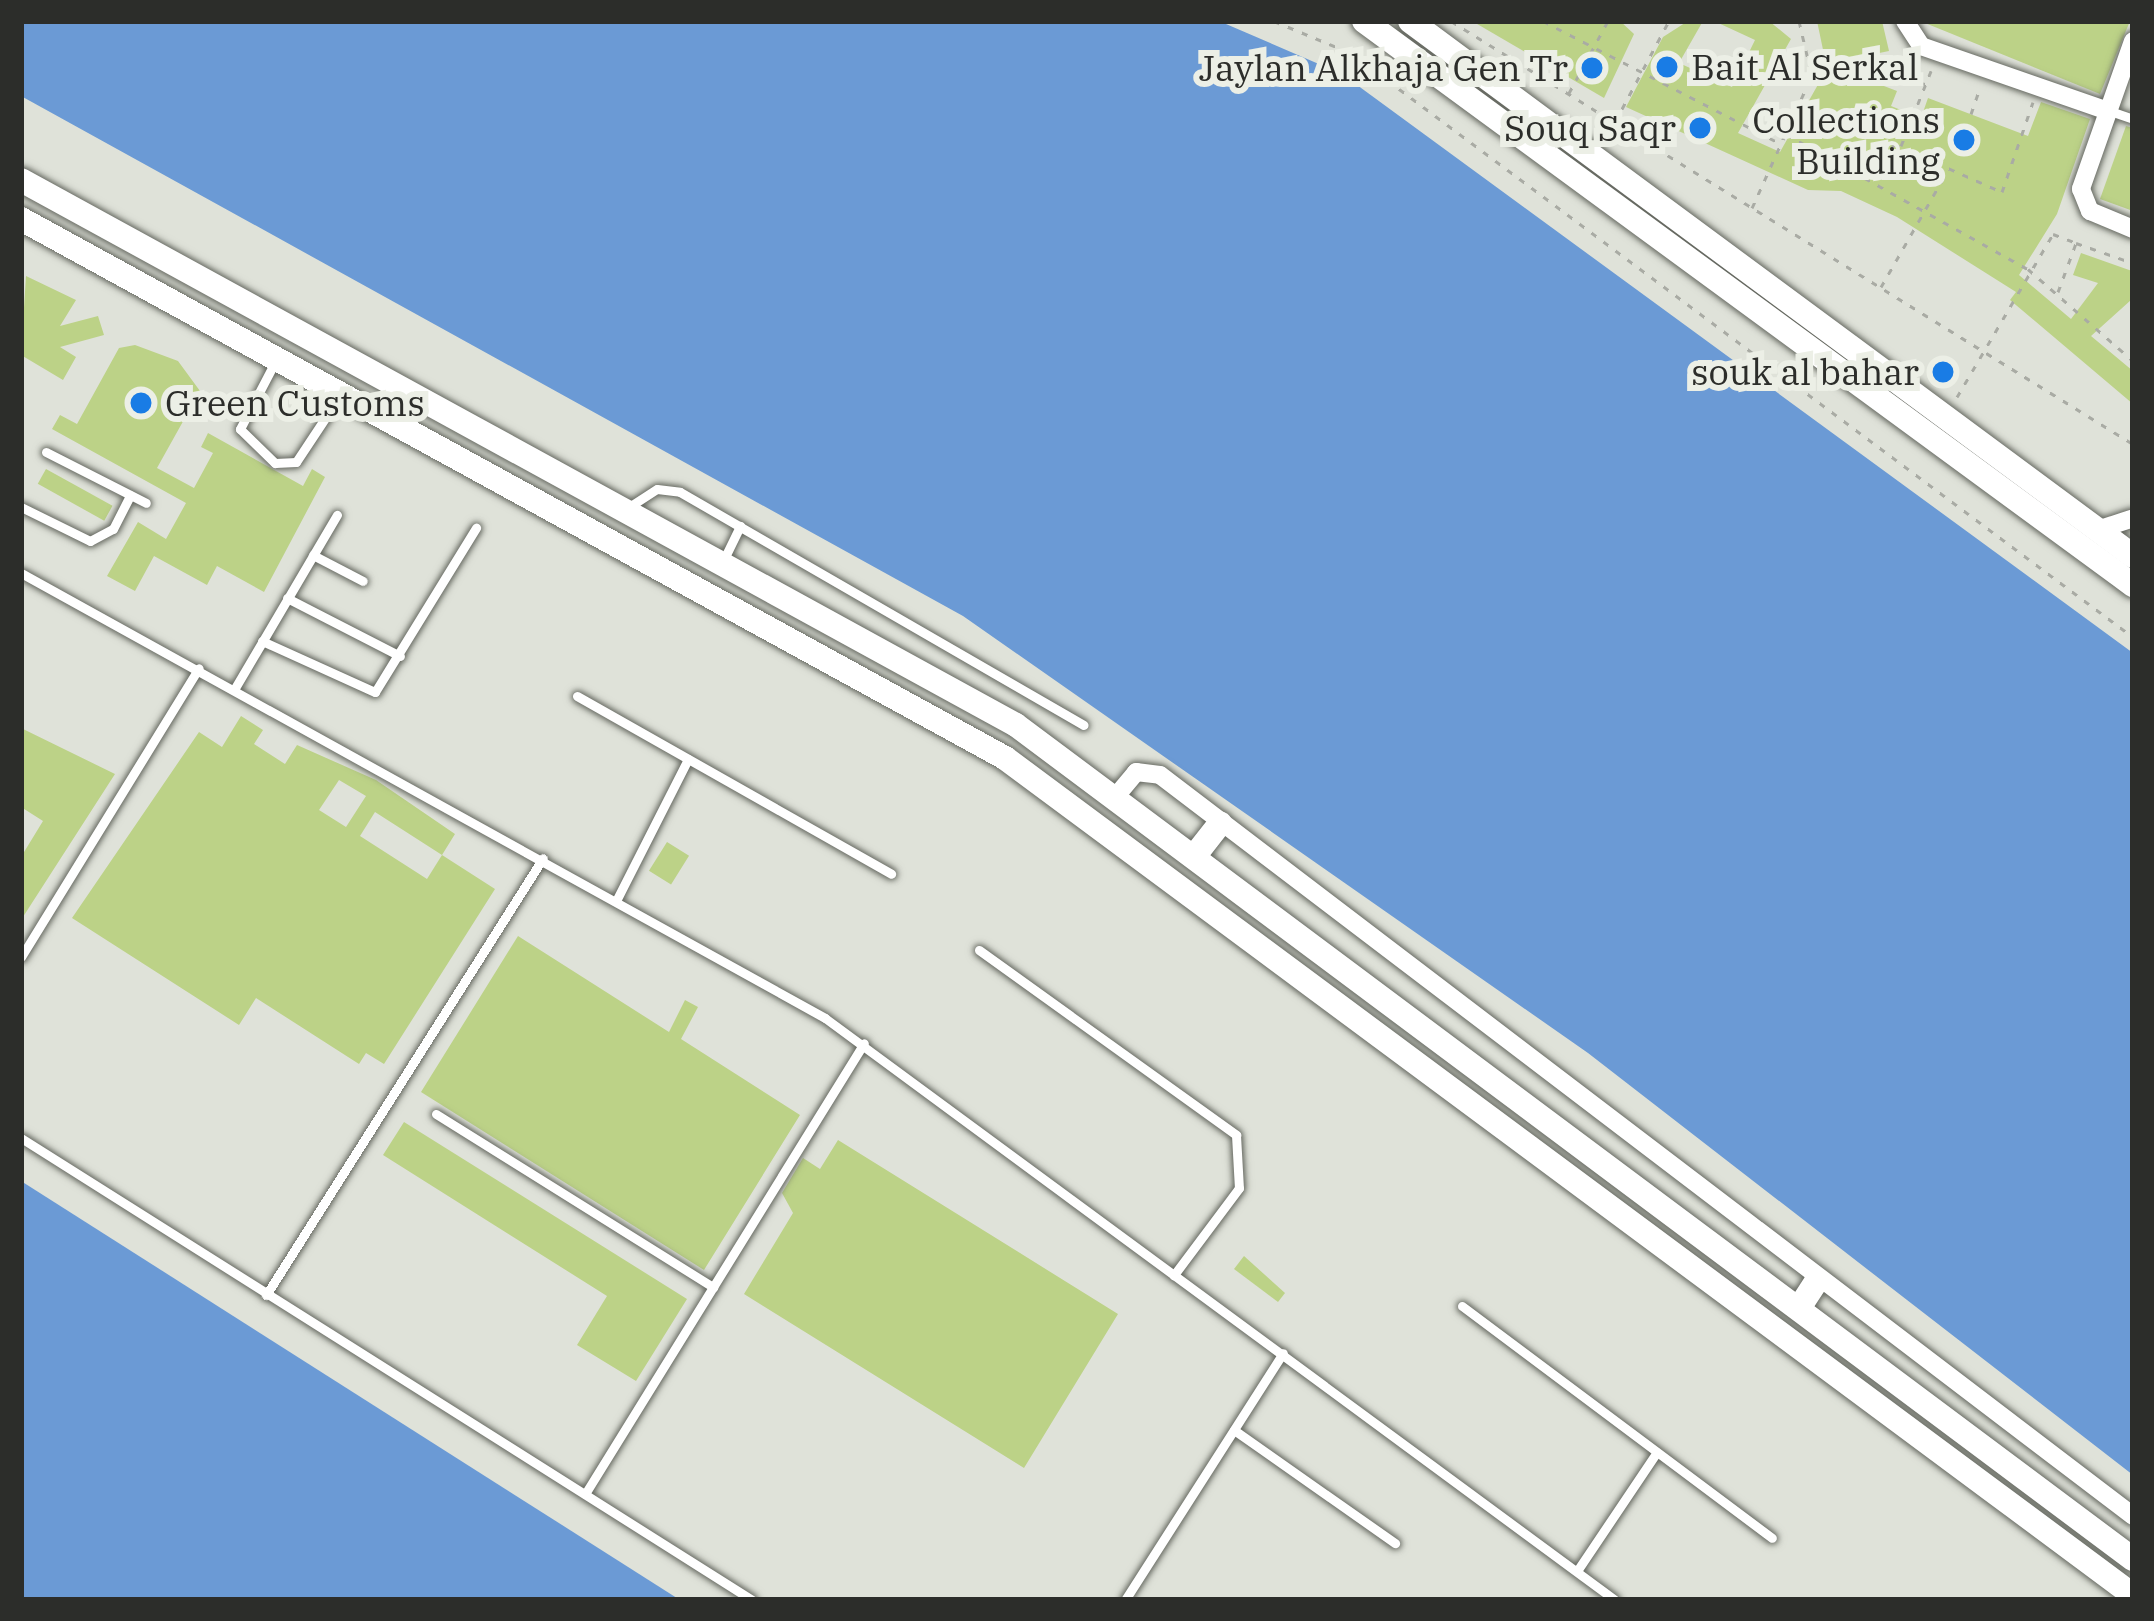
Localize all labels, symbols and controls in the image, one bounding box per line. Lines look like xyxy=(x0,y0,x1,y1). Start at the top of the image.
place label: Bait Al Serkal xyxy=(1691,45,1919,89)
place label: Jaylan Alkhaja Gen Tr xyxy=(1199,46,1568,90)
marker: Bait Al Serkal xyxy=(1654,54,1680,80)
marker: Jaylan Alkhaja Gen Tr xyxy=(1579,55,1605,81)
place label: Collections Building xyxy=(1752,97,1940,182)
place label: Souq Saqr xyxy=(1504,106,1676,150)
marker: Souq Saqr xyxy=(1687,115,1713,141)
marker: Collections Building xyxy=(1951,127,1977,153)
place label: souk al bahar xyxy=(1691,350,1919,394)
marker: souk al bahar xyxy=(1930,359,1956,385)
place label: Green Customs xyxy=(165,381,425,425)
marker: Green Customs xyxy=(128,390,154,416)

